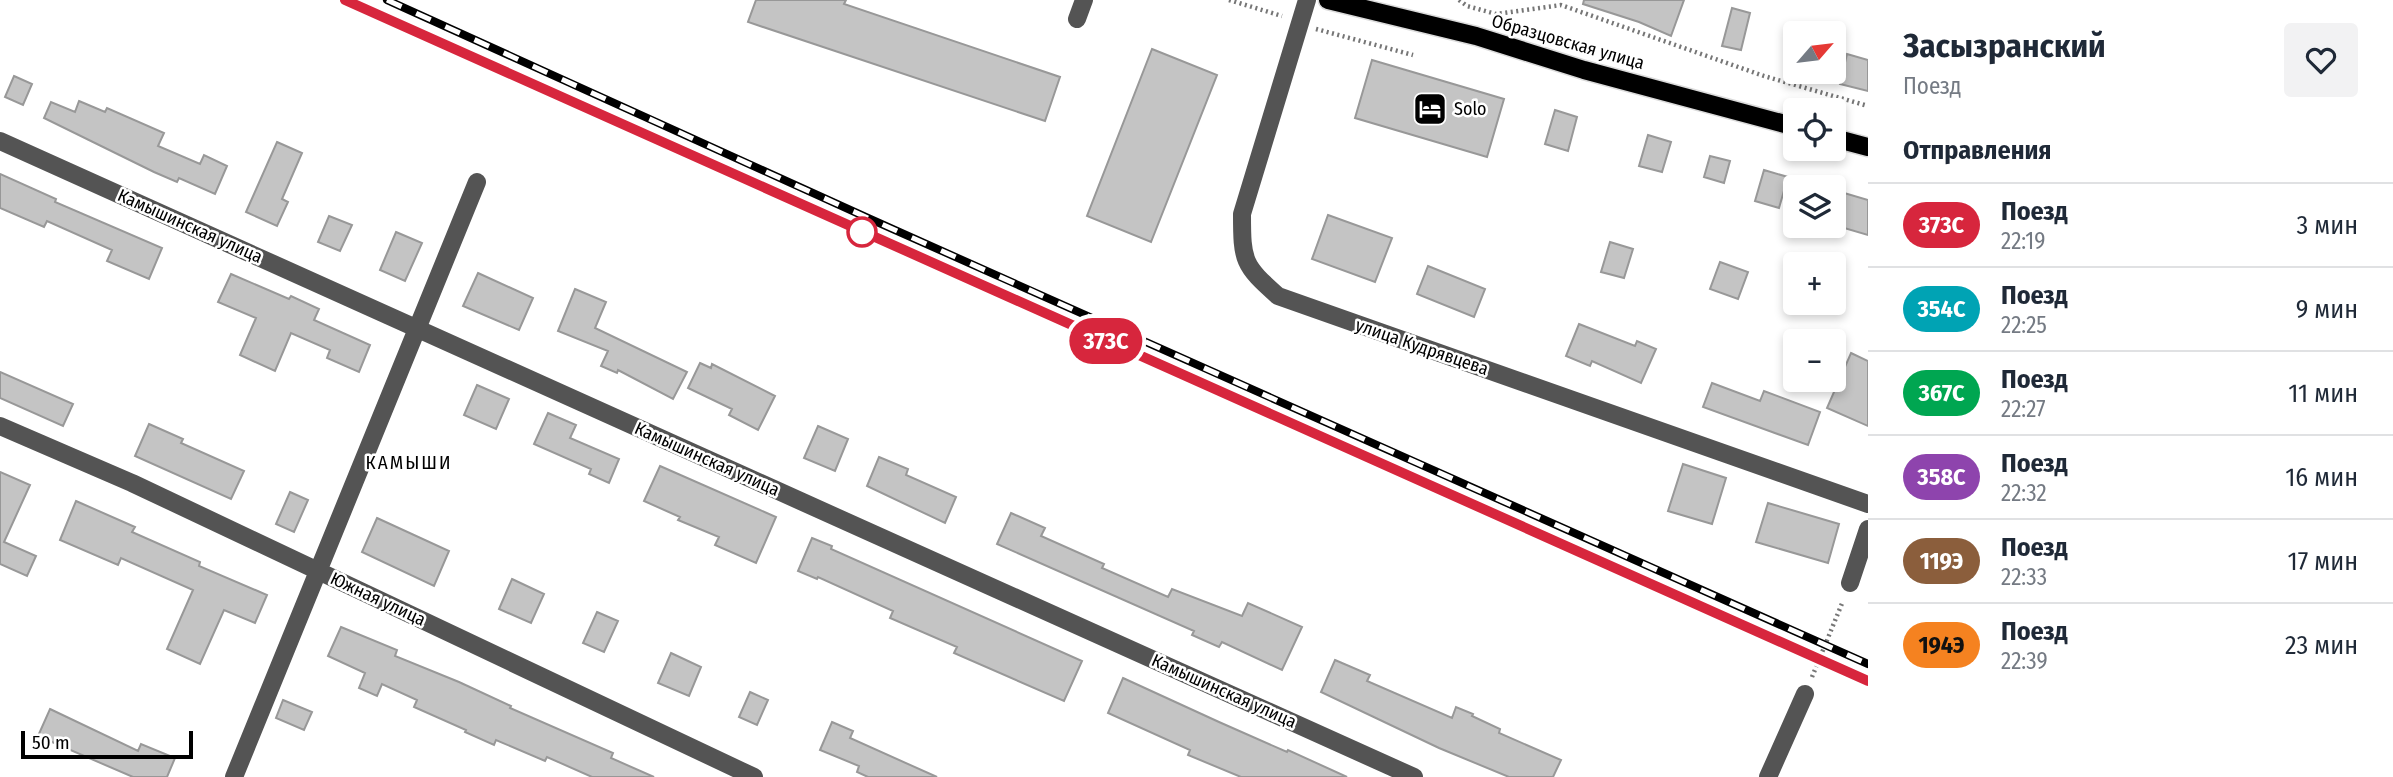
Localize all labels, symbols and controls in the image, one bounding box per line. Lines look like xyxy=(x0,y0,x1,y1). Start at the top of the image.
street label: Образцовская улица xyxy=(1489,10,1647,74)
north arrow xyxy=(1783,21,1846,84)
map controls xyxy=(1783,21,1846,392)
button: heart xyxy=(2284,23,2358,97)
text: Засызранский xyxy=(1903,26,2106,66)
text: Поезд xyxy=(1903,72,1961,100)
hotel icon: Solo xyxy=(1411,90,1449,128)
place label: Solo xyxy=(1454,98,1487,120)
button: locate xyxy=(1783,98,1846,161)
text: Отправления xyxy=(1903,135,2052,166)
button: layers xyxy=(1783,175,1846,238)
street label: Камышинская улица xyxy=(114,184,266,268)
text: Поезд xyxy=(2001,196,2068,227)
text: 3 мин xyxy=(2297,210,2358,241)
text: 373C xyxy=(1919,211,1964,239)
unlabelled marker xyxy=(847,217,877,247)
text: 22:19 xyxy=(2001,227,2045,255)
button: + xyxy=(1783,252,1846,315)
text: Поезд xyxy=(2001,280,2068,311)
text: 9 мин xyxy=(2296,294,2358,325)
text: 354С xyxy=(1917,295,1966,323)
text: 22:25 xyxy=(2001,311,2047,339)
street label: улица Кудрявцева xyxy=(1353,314,1491,380)
line badge: 373C xyxy=(1057,318,1155,364)
text: 373C xyxy=(1083,327,1129,355)
button: − xyxy=(1783,329,1846,392)
text: Поезд xyxy=(2001,364,2068,395)
text: 11 мин xyxy=(2288,378,2358,409)
text: 367С xyxy=(1918,379,1965,407)
text: 22:27 xyxy=(2001,395,2045,423)
street label: Камышинская улица xyxy=(631,417,783,501)
text: Поезд xyxy=(2001,448,2068,479)
district label: КАМЫШИ xyxy=(366,451,452,474)
text: 16 мин xyxy=(2285,462,2358,493)
text: 358С xyxy=(1917,463,1966,491)
text: 22:32 xyxy=(2001,479,2047,507)
text: Поезд xyxy=(2001,532,2068,563)
text: 17 мин xyxy=(2288,546,2358,577)
text: 119Э xyxy=(1920,547,1963,575)
text: 22:33 xyxy=(2001,563,2047,591)
street label: Южная улица xyxy=(327,567,429,631)
text: Поезд xyxy=(2001,616,2068,647)
text: 23 мин xyxy=(2285,630,2358,661)
text: 194Э xyxy=(1918,631,1965,659)
text: 22:39 xyxy=(2001,647,2048,675)
street label: Камышинская улица xyxy=(1148,649,1300,733)
scale bar xyxy=(21,728,192,760)
text: 50 m xyxy=(32,731,70,754)

